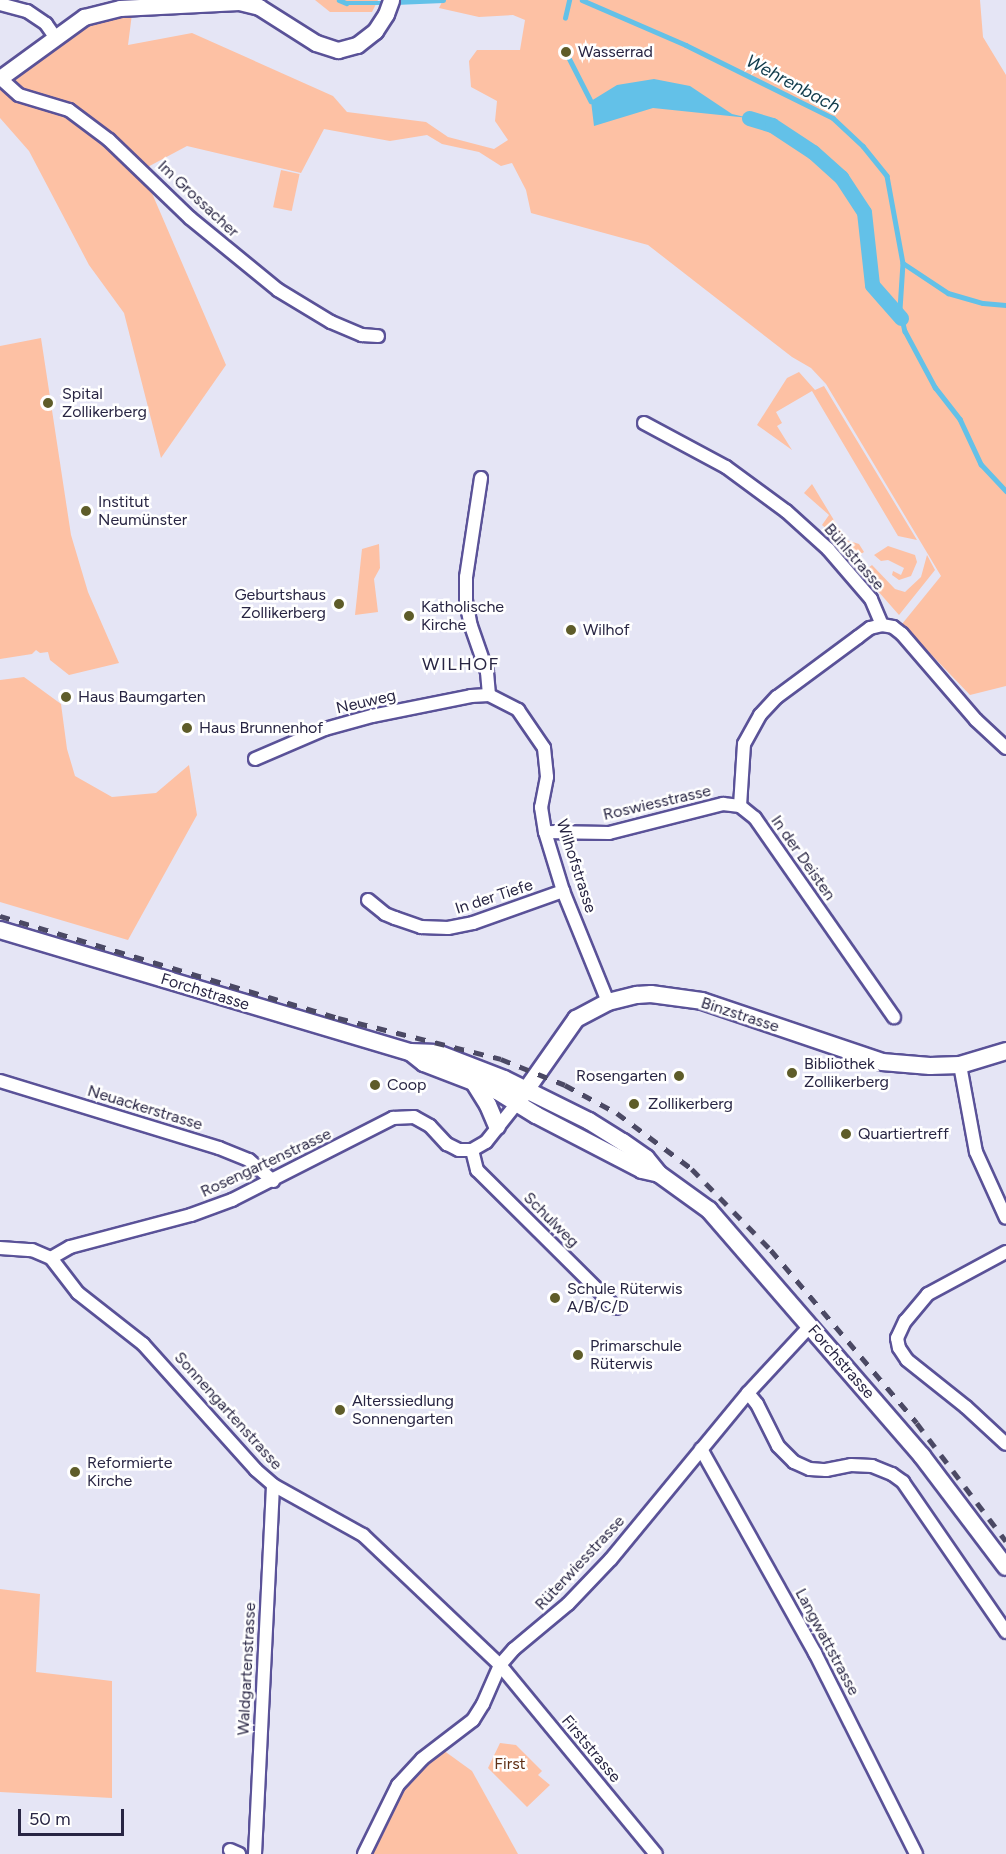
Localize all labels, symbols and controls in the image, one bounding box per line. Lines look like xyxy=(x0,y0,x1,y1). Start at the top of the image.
place label: Wasserrad xyxy=(578,42,653,62)
marker: Wasserrad xyxy=(559,45,573,59)
water label: Wehrenbach xyxy=(742,50,844,118)
street label: Im Grossacher xyxy=(154,157,242,241)
place label: Spital Zollikerberg xyxy=(62,384,147,422)
marker: Spital Zollikerberg xyxy=(39,394,57,412)
place label: Institut Neumünster xyxy=(98,492,187,530)
marker: Institut Neumünster xyxy=(79,504,93,518)
street label: Bühlstrasse xyxy=(820,520,888,594)
place label: Geburtshaus Zollikerberg xyxy=(234,585,326,623)
marker: Geburtshaus Zollikerberg xyxy=(330,595,348,613)
place label: Katholische Kirche xyxy=(421,597,504,635)
marker: Katholische Kirche xyxy=(402,609,416,623)
place label: Wilhof xyxy=(583,620,630,640)
marker: Wilhof xyxy=(564,623,578,637)
district label: WILHOF xyxy=(422,653,500,675)
street label: Neuweg xyxy=(334,686,398,718)
place label: Haus Baumgarten xyxy=(78,687,206,707)
marker: Haus Baumgarten xyxy=(59,690,73,704)
place label: Haus Brunnenhof xyxy=(199,718,323,738)
marker: Haus Brunnenhof xyxy=(180,721,194,735)
street label: Roswiesstrasse xyxy=(601,781,713,825)
street label: In der Deisten xyxy=(767,812,839,904)
street label: Wilhofstrasse xyxy=(552,817,600,915)
street label: In der Tiefe xyxy=(453,875,535,919)
street label: Forchstrasse xyxy=(158,969,252,1015)
street label: Binzstrasse xyxy=(699,993,781,1037)
place label: Bibliothek Zollikerberg xyxy=(804,1054,889,1092)
place label: Rosengarten xyxy=(576,1066,667,1086)
marker: Bibliothek Zollikerberg xyxy=(785,1066,799,1080)
marker: Rosengarten xyxy=(672,1069,686,1083)
place label: Coop xyxy=(387,1075,427,1095)
marker: Coop xyxy=(368,1078,382,1092)
street label: Neuackerstrasse xyxy=(85,1081,205,1135)
place label: Zollikerberg xyxy=(648,1094,733,1114)
marker: Zollikerberg xyxy=(625,1095,643,1113)
street label: Rosengartenstrasse xyxy=(198,1124,334,1202)
place label: Quartiertreff xyxy=(858,1124,949,1144)
marker: Quartiertreff xyxy=(839,1127,853,1141)
street label: Schulweg xyxy=(519,1188,583,1252)
place label: Schule Rüterwis A/B/C/D xyxy=(567,1279,682,1317)
marker: Schule Rüterwis A/B/C/D xyxy=(548,1291,562,1305)
street label: Forchstrasse xyxy=(804,1321,878,1403)
place label: Primarschule Rüterwis xyxy=(590,1336,682,1374)
street label: Sonnengartenstrasse xyxy=(170,1348,286,1474)
marker: Primarschule Rüterwis xyxy=(571,1348,585,1362)
place label: Alterssiedlung Sonnengarten xyxy=(352,1391,454,1429)
marker: Alterssiedlung Sonnengarten xyxy=(333,1403,347,1417)
place label: Reformierte Kirche xyxy=(87,1453,173,1491)
marker: Reformierte Kirche xyxy=(68,1465,82,1479)
street label: Rüterwiesstrasse xyxy=(531,1512,629,1614)
street label: Langwattstrasse xyxy=(791,1585,863,1699)
street label: Waldgartenstrasse xyxy=(234,1602,260,1736)
street label: Firststrasse xyxy=(557,1711,625,1787)
park label: First xyxy=(494,1754,526,1774)
scale bar xyxy=(21,1797,128,1835)
text: 50 m xyxy=(29,1808,71,1830)

